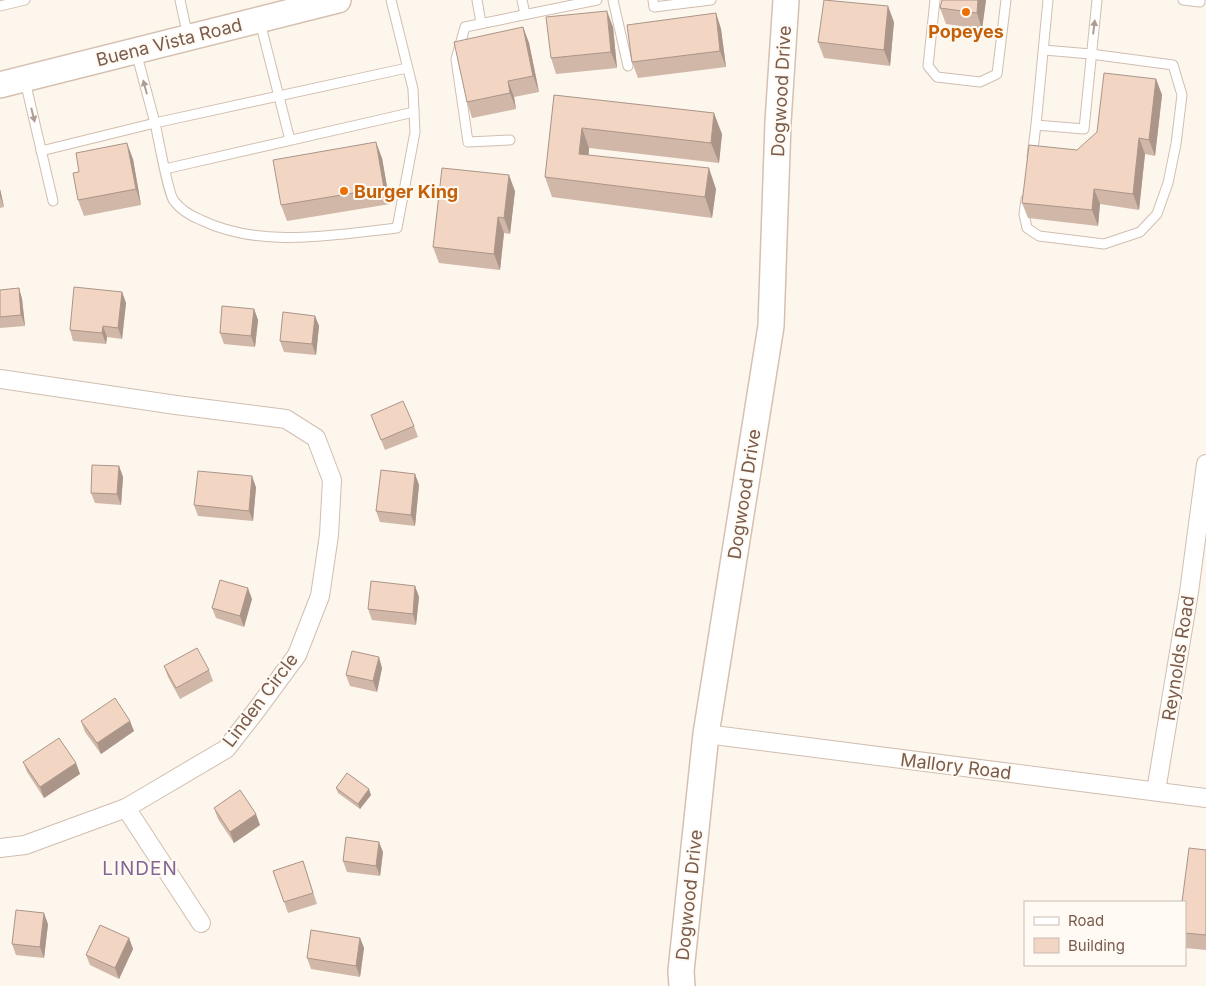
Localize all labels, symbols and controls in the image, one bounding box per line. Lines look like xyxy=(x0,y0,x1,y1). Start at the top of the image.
marker: Popeyes xyxy=(960,6,972,18)
street label: Buena Vista Road xyxy=(94,14,244,70)
one-way arrow xyxy=(1090,19,1098,35)
place label: Popeyes xyxy=(928,21,1004,42)
street label: Dogwood Drive xyxy=(767,25,795,157)
one-way arrow xyxy=(141,79,149,94)
one-way arrow xyxy=(29,107,37,122)
place label: Burger King xyxy=(354,181,458,202)
marker: Burger King xyxy=(338,185,350,197)
street label: Dogwood Drive xyxy=(723,427,765,561)
street label: Reynolds Road xyxy=(1158,594,1198,722)
street label: Linden Circle xyxy=(218,649,302,751)
street label: Mallory Road xyxy=(899,749,1013,783)
street label: Dogwood Drive xyxy=(672,828,706,962)
district label: LINDEN xyxy=(102,857,178,880)
legend xyxy=(1024,901,1186,966)
text: Road xyxy=(1068,911,1104,930)
text: Building xyxy=(1068,936,1125,955)

